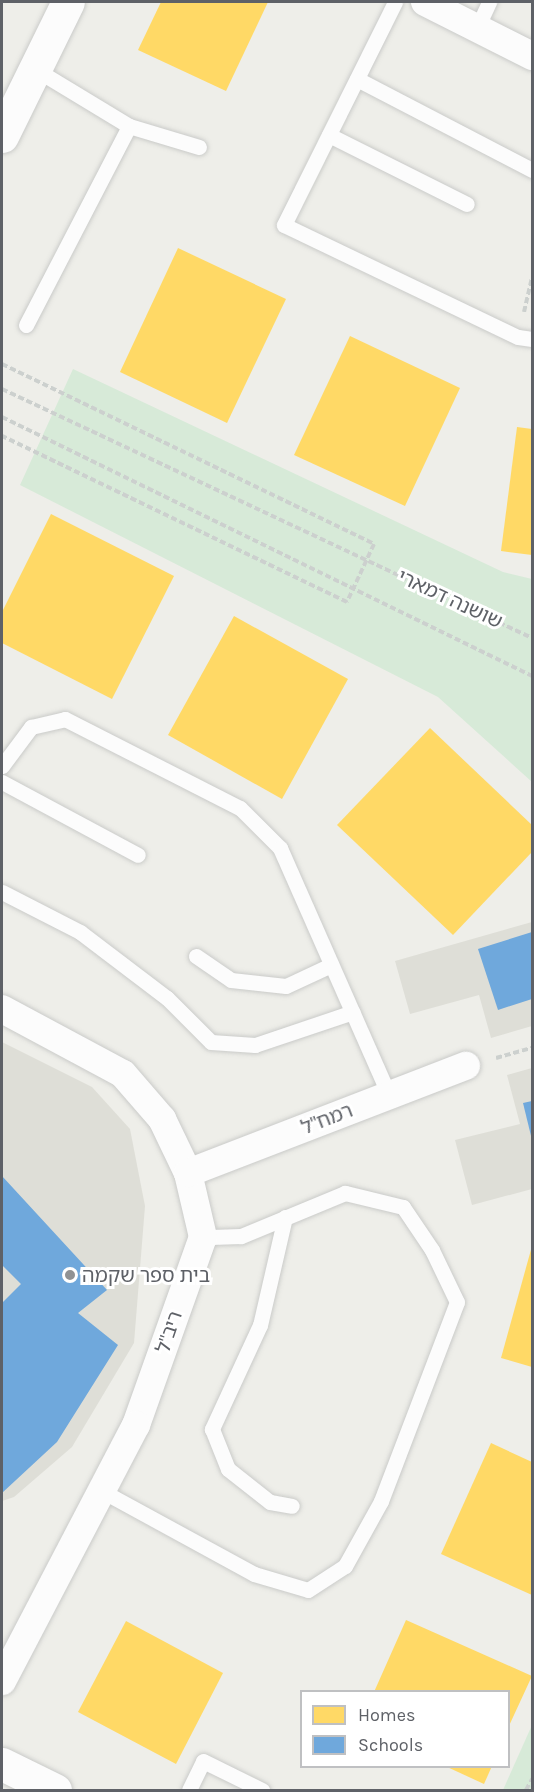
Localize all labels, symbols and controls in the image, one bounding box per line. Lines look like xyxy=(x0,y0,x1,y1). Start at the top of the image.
street label: שושנה דמארי xyxy=(394,564,506,634)
street label: רמח"ל xyxy=(298,1098,356,1140)
place label: בית ספר שקמה xyxy=(82,1263,210,1287)
marker: בית ספר שקמה xyxy=(63,1268,77,1282)
street label: ריב"ל xyxy=(151,1308,187,1356)
legend xyxy=(300,1690,510,1768)
text: Homes xyxy=(358,1704,415,1726)
text: Schools xyxy=(358,1734,423,1756)

